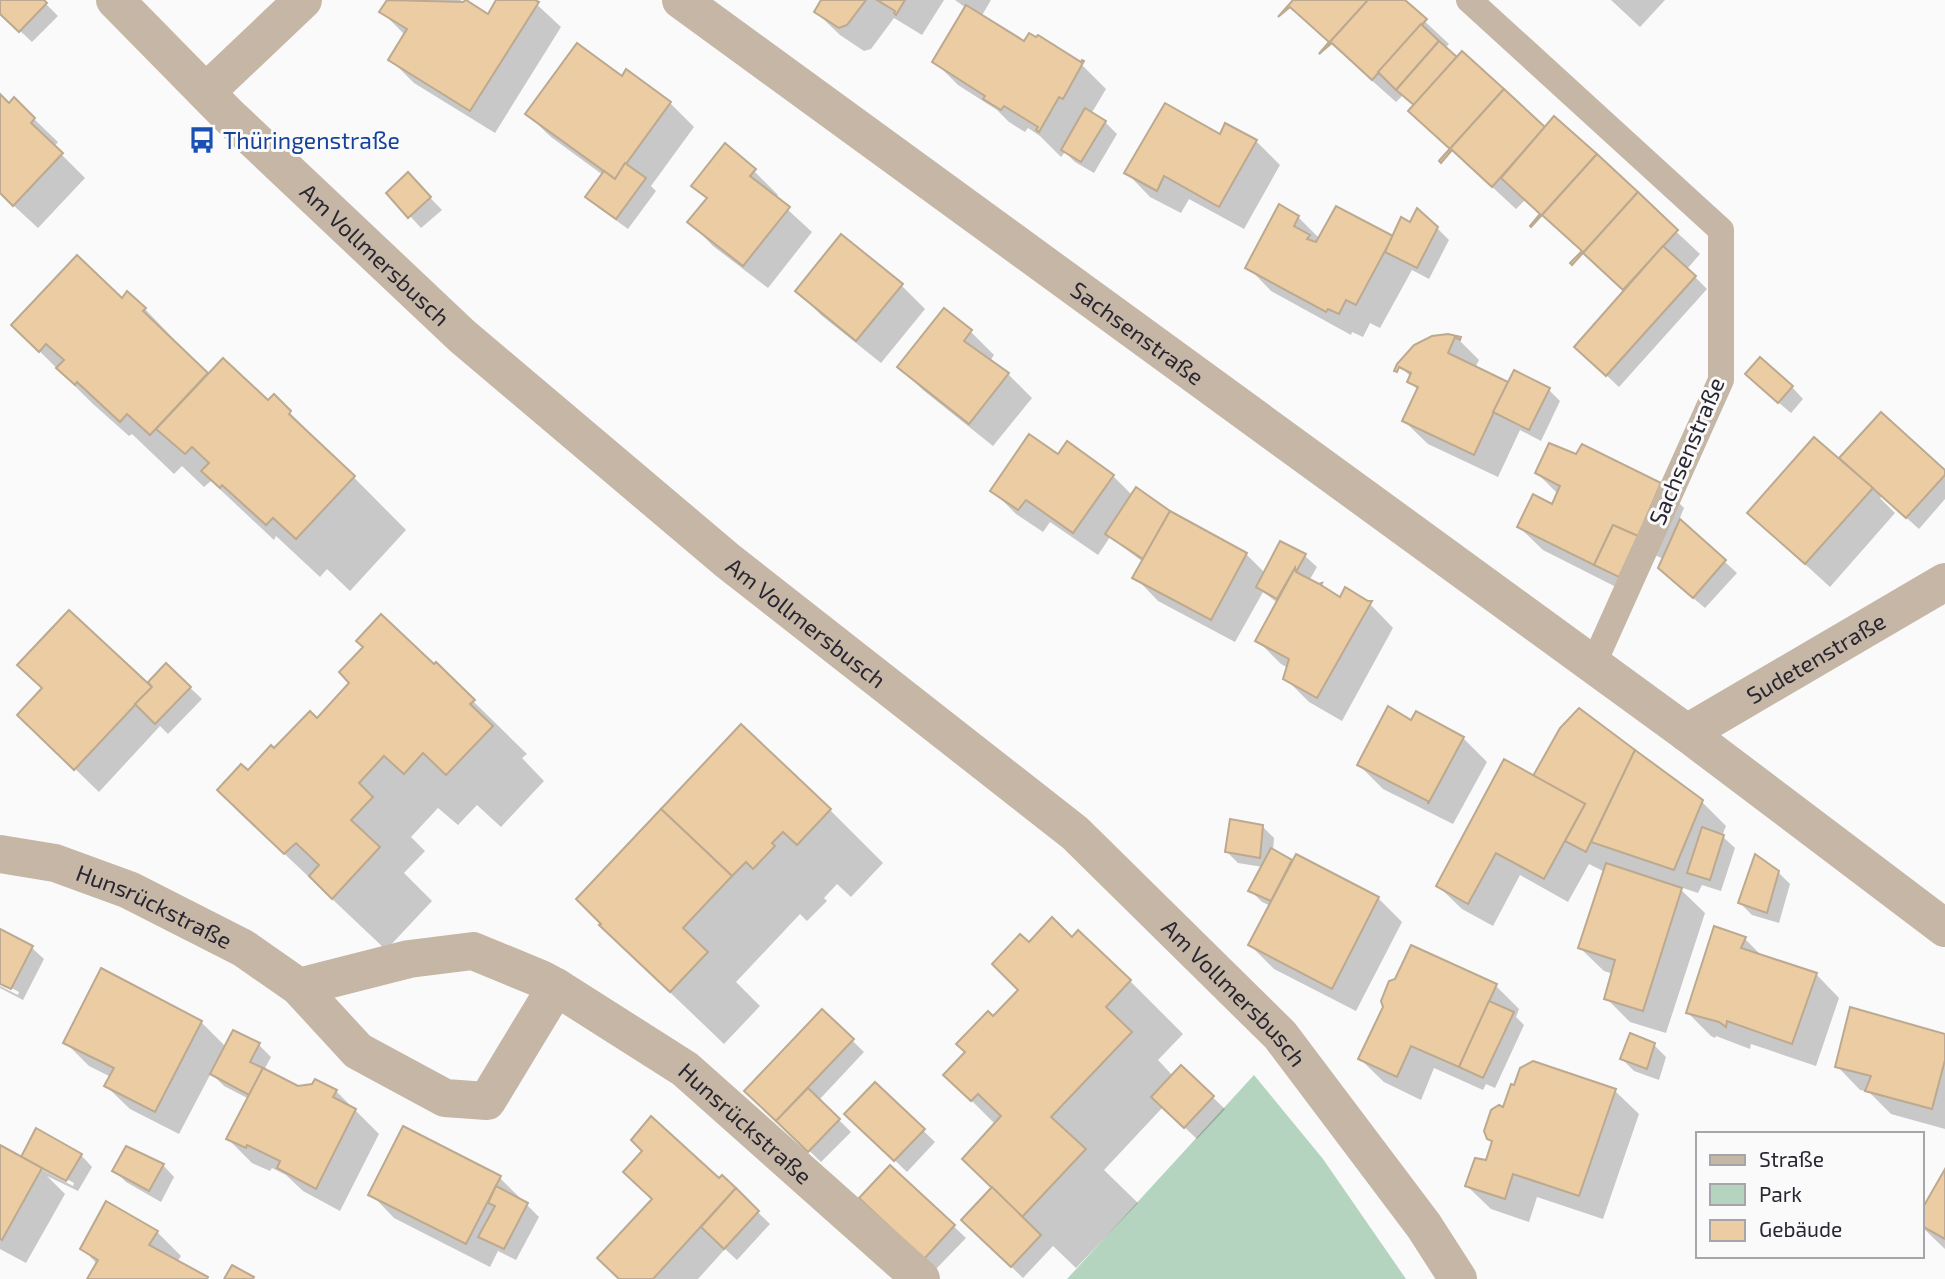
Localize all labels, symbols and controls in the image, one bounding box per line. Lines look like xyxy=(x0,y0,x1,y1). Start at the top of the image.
bus stop icon: Thüringenstraße xyxy=(187,125,217,155)
place label: Thüringenstraße xyxy=(223,126,400,154)
street label: Am Vollmersbusch xyxy=(295,177,456,331)
street label: Sachsenstraße xyxy=(1066,275,1210,391)
street label: Sachsenstraße xyxy=(1642,373,1730,529)
street label: Am Vollmersbusch xyxy=(721,551,892,694)
street label: Sudetenstraße xyxy=(1741,606,1890,709)
street label: Hunsrückstraße xyxy=(72,858,237,954)
street label: Am Vollmersbusch xyxy=(1156,913,1312,1072)
street label: Hunsrückstraße xyxy=(673,1056,818,1190)
legend xyxy=(1696,1132,1924,1258)
text: Straße xyxy=(1759,1146,1824,1171)
text: Park xyxy=(1759,1181,1802,1206)
text: Gebäude xyxy=(1759,1216,1842,1241)

